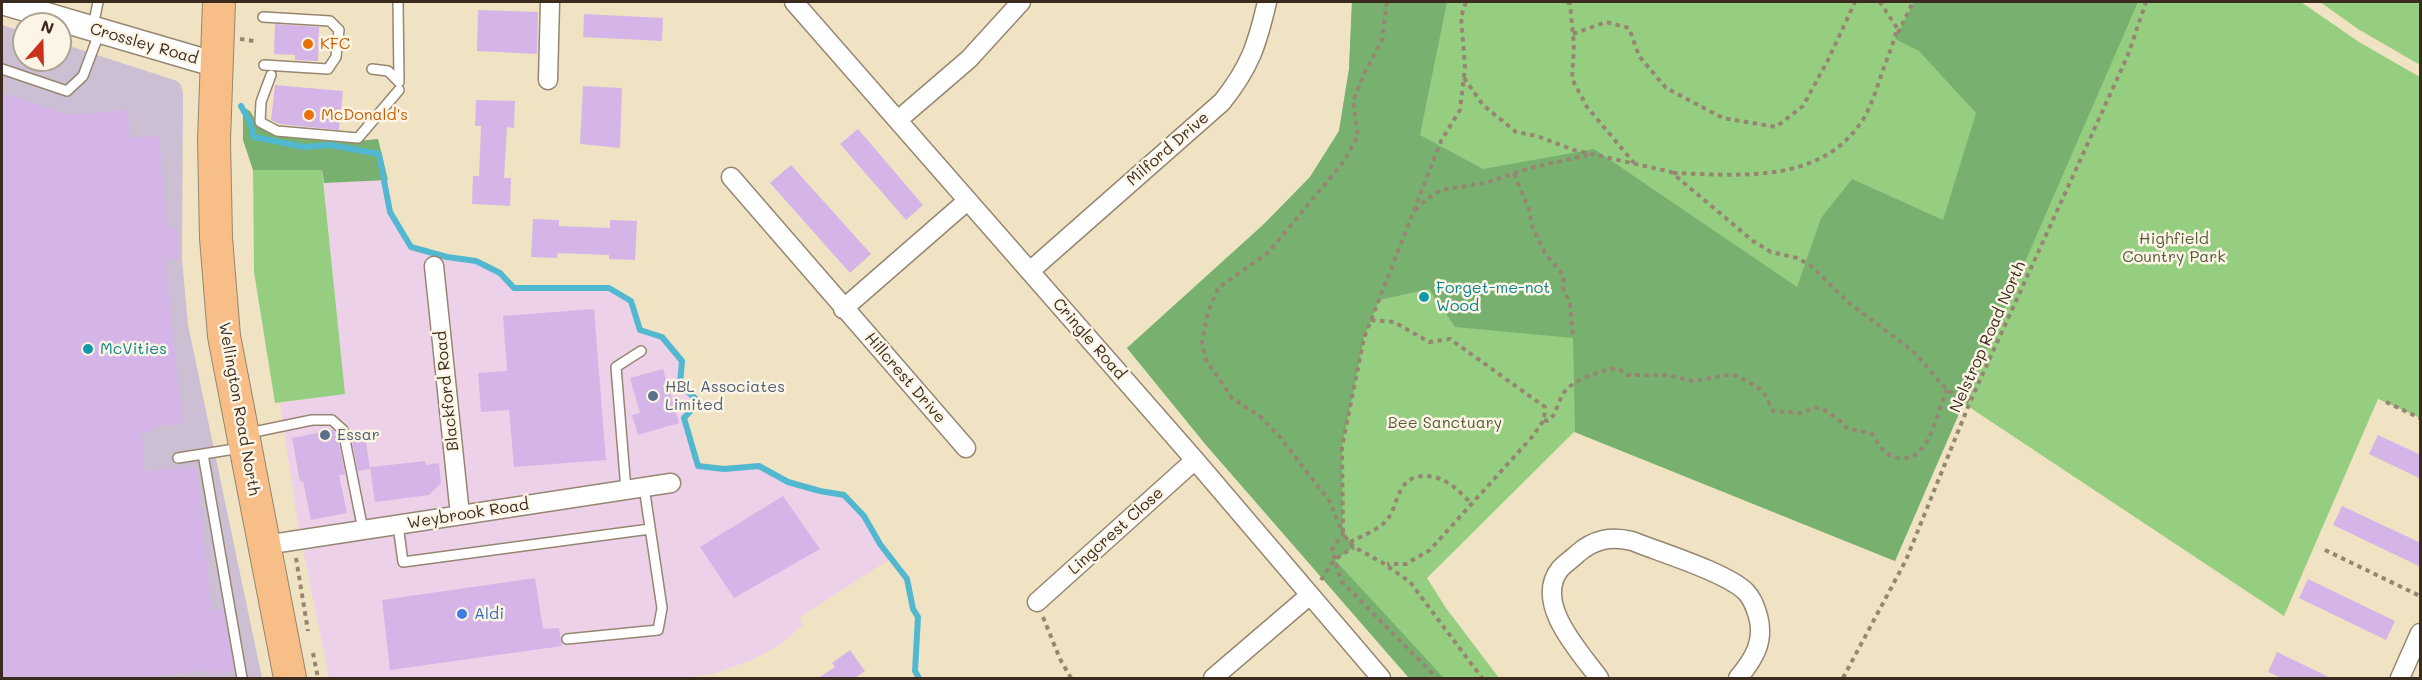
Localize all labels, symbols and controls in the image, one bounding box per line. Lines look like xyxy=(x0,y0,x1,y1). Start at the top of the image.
north arrow xyxy=(12,12,72,72)
text: N xyxy=(38,15,57,38)
street label: Crossley Road xyxy=(88,19,200,69)
place label: KFC xyxy=(320,34,350,54)
marker: KFC xyxy=(301,37,315,51)
place label: McDonald's xyxy=(321,105,408,125)
marker: McDonald's xyxy=(302,108,316,122)
street label: Milford Drive xyxy=(1123,108,1213,190)
park label: Highfield Country Park xyxy=(2122,229,2226,267)
street label: Nelstrop Road North xyxy=(1946,258,2030,416)
place label: Forget-me-not Wood xyxy=(1436,278,1550,316)
marker: Forget-me-not Wood xyxy=(1417,290,1431,304)
street label: Cringle Road xyxy=(1048,294,1130,384)
street label: Wellington Road North xyxy=(214,321,264,497)
street label: Hillcrest Drive xyxy=(860,329,950,427)
street label: Blackford Road xyxy=(431,330,463,452)
place label: McVities xyxy=(100,339,167,359)
marker: McVities xyxy=(81,342,95,356)
place label: HBL Associates Limited xyxy=(665,377,785,415)
marker: HBL Associates Limited xyxy=(646,389,660,403)
park label: Bee Sanctuary xyxy=(1388,413,1502,433)
place label: Essar xyxy=(337,425,380,445)
marker: Essar xyxy=(318,428,332,442)
street label: Lingcrest Close xyxy=(1064,483,1168,579)
street label: Weybrook Road xyxy=(406,495,530,533)
place label: Aldi xyxy=(474,604,504,624)
marker: Aldi xyxy=(455,607,469,621)

